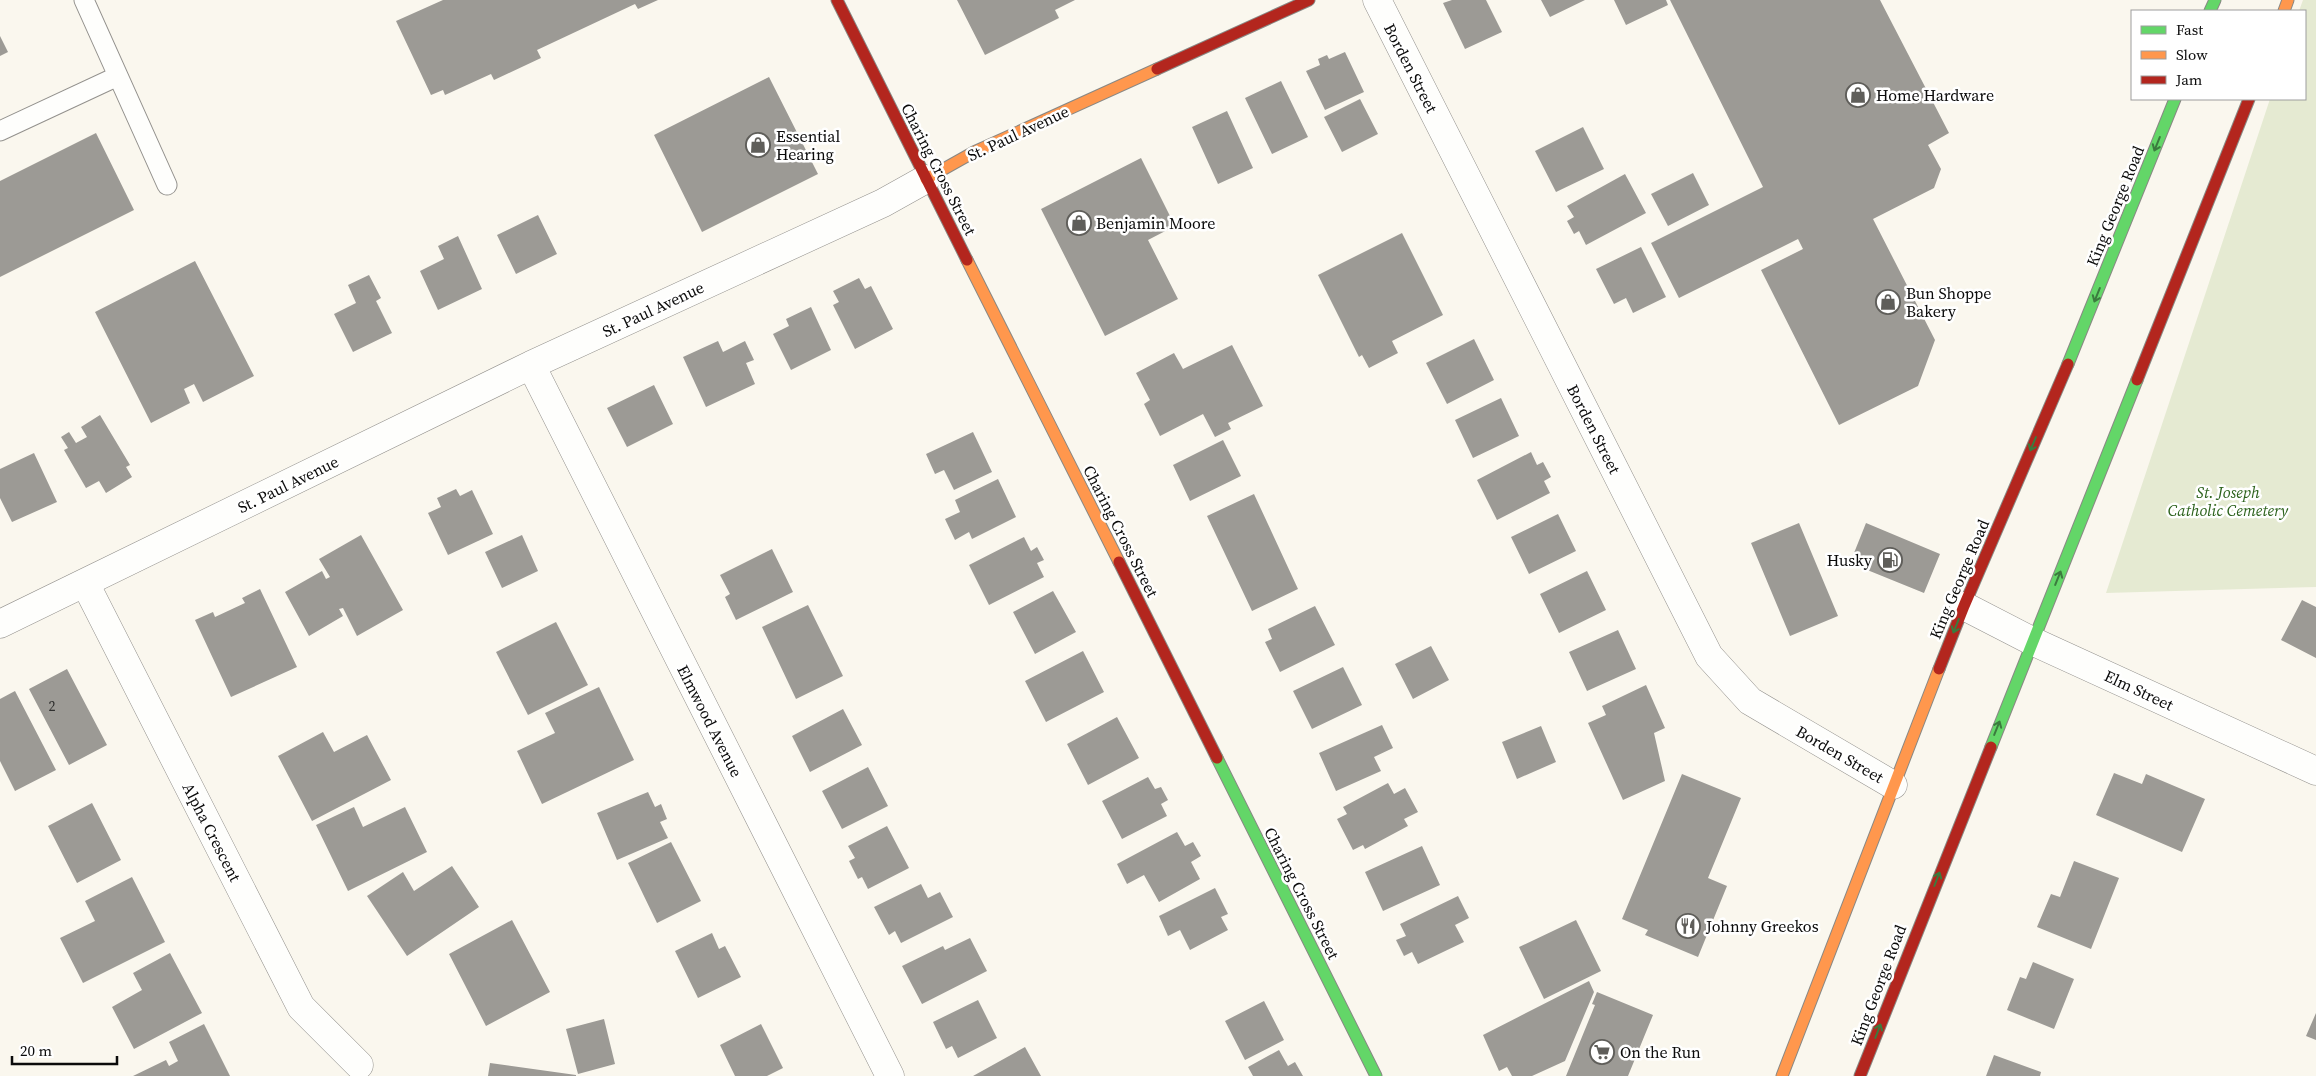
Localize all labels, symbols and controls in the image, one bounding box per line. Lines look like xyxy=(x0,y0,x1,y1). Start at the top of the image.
legend xyxy=(2131,10,2306,100)
text: Fast xyxy=(2176,19,2203,40)
street label: Borden Street xyxy=(1379,20,1443,117)
text: Slow xyxy=(2176,44,2208,65)
text: Jam xyxy=(2175,69,2203,90)
shop icon: Home Hardware xyxy=(1845,82,1871,108)
place label: Home Hardware xyxy=(1876,84,1994,106)
street label: Charing Cross Street xyxy=(896,99,982,240)
street label: St. Paul Avenue xyxy=(964,100,1072,166)
place label: Essential Hearing xyxy=(776,125,840,165)
shop icon: Essential Hearing xyxy=(745,132,771,158)
one-way arrow xyxy=(2152,136,2161,151)
street label: King George Road xyxy=(2081,143,2149,269)
shop icon: Benjamin Moore xyxy=(1066,210,1092,236)
place label: Benjamin Moore xyxy=(1096,212,1215,234)
street label: St. Paul Avenue xyxy=(599,276,707,342)
place label: Bun Shoppe Bakery xyxy=(1906,282,1991,322)
one-way arrow xyxy=(2091,287,2101,302)
shop icon: Bun Shoppe Bakery xyxy=(1875,289,1901,315)
street label: Borden Street xyxy=(1562,381,1626,478)
one-way arrow xyxy=(2028,436,2038,451)
street label: St. Paul Avenue xyxy=(234,450,342,518)
street label: Charing Cross Street xyxy=(1078,461,1164,602)
park label: St. Joseph Catholic Cemetery xyxy=(2168,481,2289,521)
street label: King George Road xyxy=(1924,516,1994,642)
fuel station icon: Husky xyxy=(1877,547,1903,573)
place label: Husky xyxy=(1827,549,1873,571)
one-way arrow xyxy=(2054,570,2063,585)
one-way arrow xyxy=(1951,618,1960,633)
street label: Elmwood Avenue xyxy=(672,661,748,781)
street label: Elm Street xyxy=(2101,664,2178,716)
house number: 2 xyxy=(49,696,56,716)
street label: Borden Street xyxy=(1792,720,1888,788)
one-way arrow xyxy=(1993,721,2002,736)
street label: Alpha Crescent xyxy=(178,779,247,886)
street label: Charing Cross Street xyxy=(1259,823,1345,964)
one-way arrow xyxy=(1933,872,1942,887)
restaurant icon: Johnny Greekos xyxy=(1675,913,1701,939)
place label: Johnny Greekos xyxy=(1705,915,1819,937)
street label: King George Road xyxy=(1845,921,1911,1049)
one-way arrow xyxy=(1874,1023,1883,1038)
scale bar xyxy=(12,1034,118,1066)
supermarket icon: On the Run xyxy=(1589,1039,1615,1065)
text: 20 m xyxy=(20,1040,52,1061)
place label: On the Run xyxy=(1620,1041,1701,1063)

